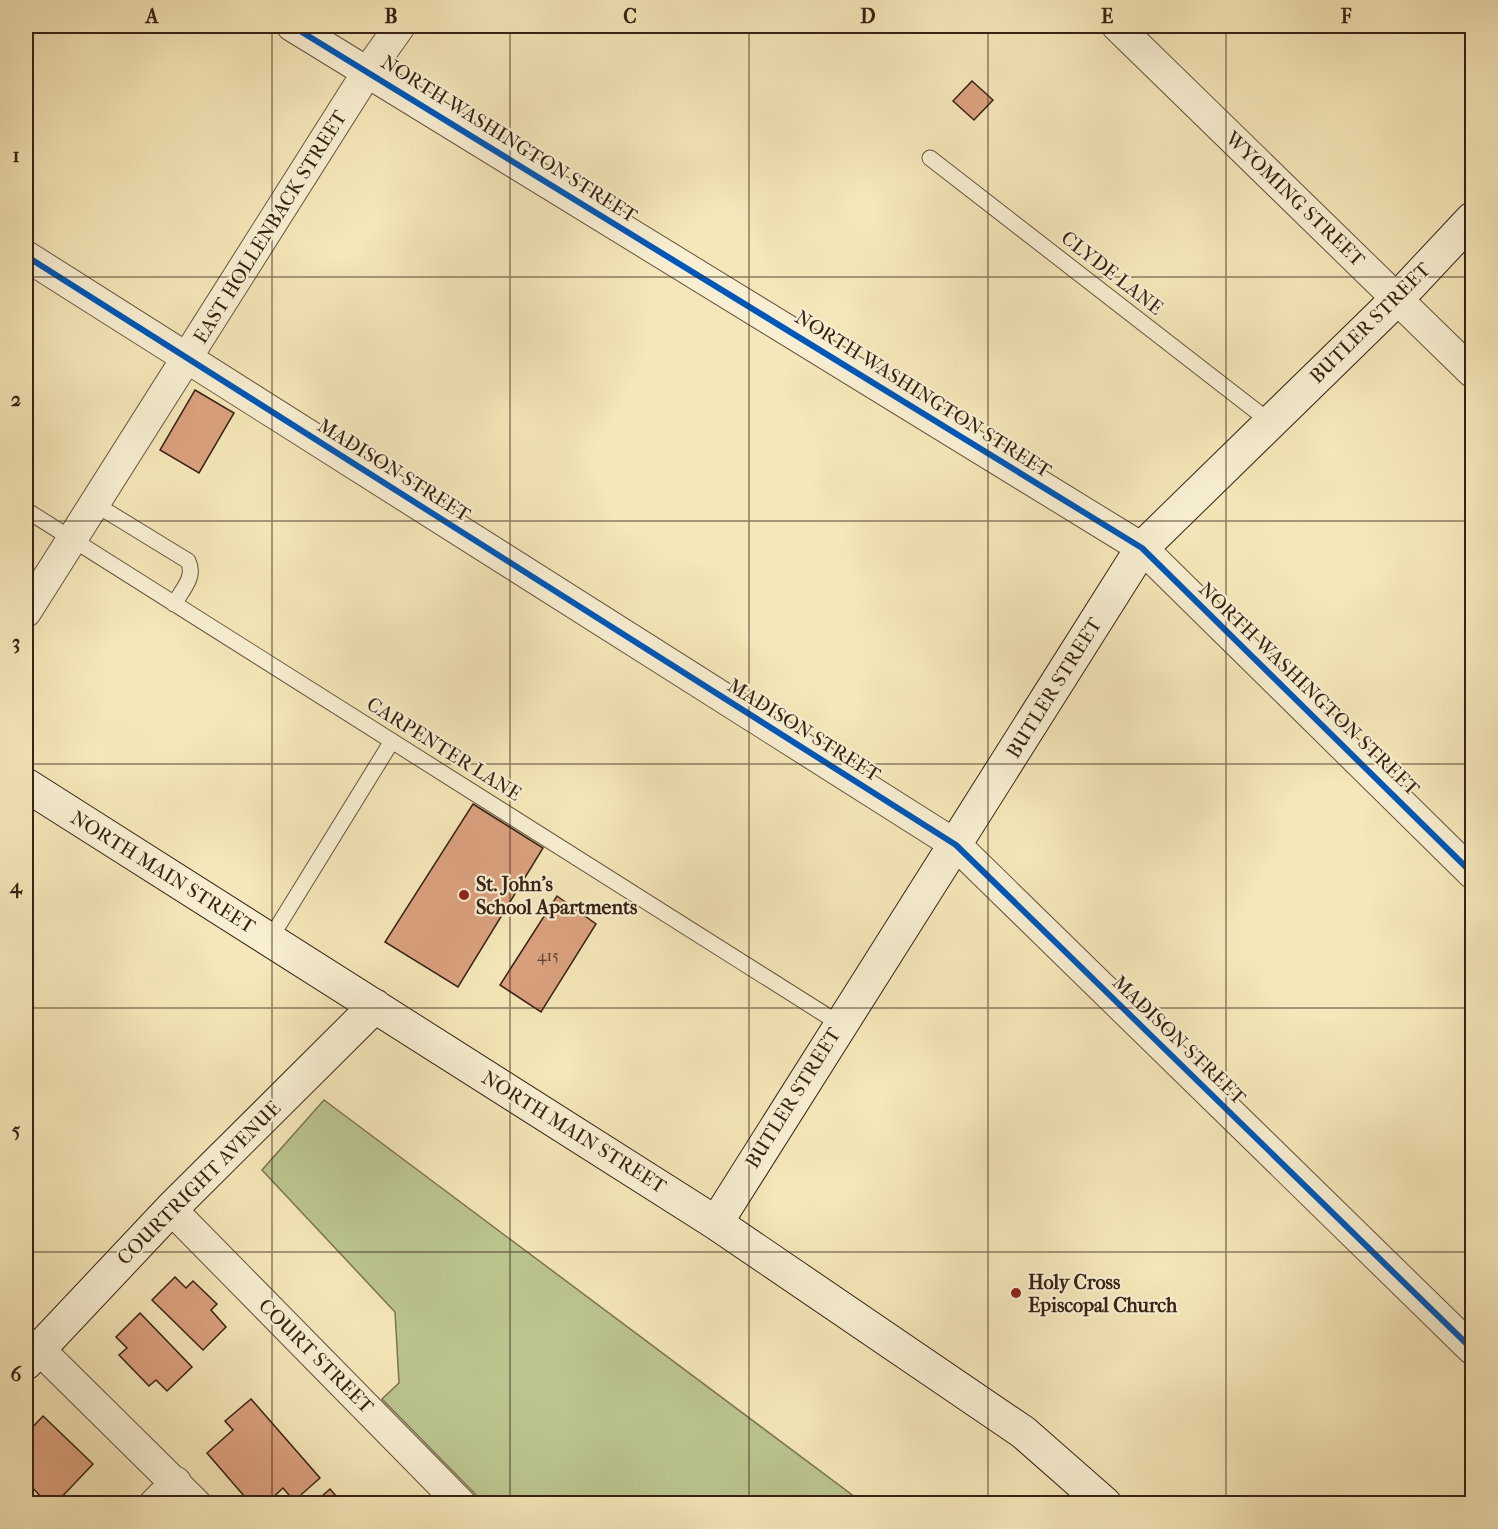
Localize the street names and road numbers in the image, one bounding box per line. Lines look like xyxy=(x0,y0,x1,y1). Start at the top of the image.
street label: NORTH WASHINGTON STREET xyxy=(377,51,642,228)
street label: EAST HOLLENBACK STREET xyxy=(189,106,352,348)
street label: WYOMING STREET xyxy=(1220,126,1370,272)
street label: CLYDE LANE xyxy=(1057,226,1167,320)
street label: BUTLER STREET xyxy=(1305,258,1435,388)
street label: NORTH WASHINGTON STREET xyxy=(791,306,1056,483)
street label: MADISON STREET xyxy=(313,414,475,527)
street label: NORTH WASHINGTON STREET xyxy=(1194,578,1424,801)
street label: BUTLER STREET xyxy=(1002,613,1107,762)
street label: MADISON STREET xyxy=(723,674,885,787)
street label: CARPENTER LANE xyxy=(363,692,525,806)
street label: NORTH MAIN STREET xyxy=(67,806,260,938)
street label: MADISON STREET xyxy=(1108,971,1251,1110)
street label: BUTLER STREET xyxy=(741,1023,846,1172)
street label: NORTH MAIN STREET xyxy=(478,1066,671,1198)
street label: COURTRIGHT AVENUE xyxy=(112,1096,286,1270)
street label: COURT STREET xyxy=(254,1294,378,1418)

